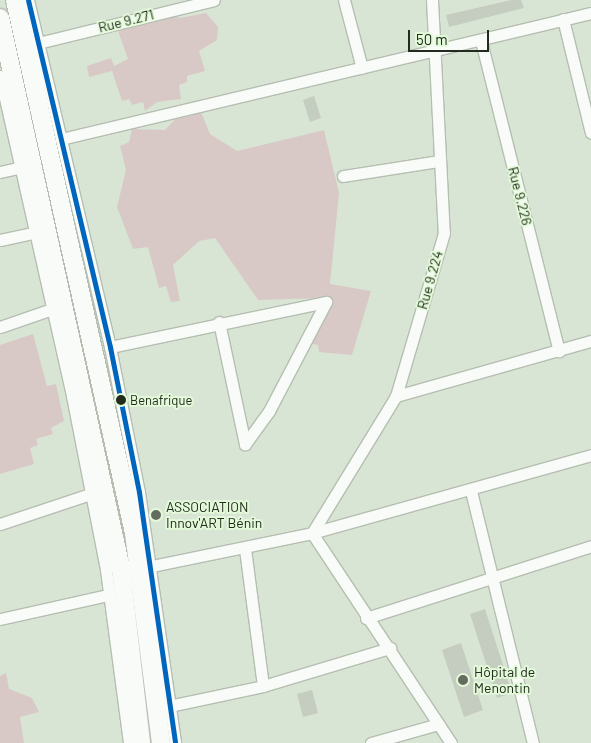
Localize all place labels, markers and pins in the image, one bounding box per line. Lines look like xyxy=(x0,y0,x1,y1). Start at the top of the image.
place label: Benafrique xyxy=(130,392,192,408)
marker: Benafrique xyxy=(116,395,126,405)
place label: ASSOCIATION Innov'ART Bénin xyxy=(166,499,262,532)
marker: ASSOCIATION Innov'ART Bénin xyxy=(150,509,162,521)
place label: Hôpital de Menontin xyxy=(474,664,535,696)
marker: Hôpital de Menontin xyxy=(456,673,470,687)

